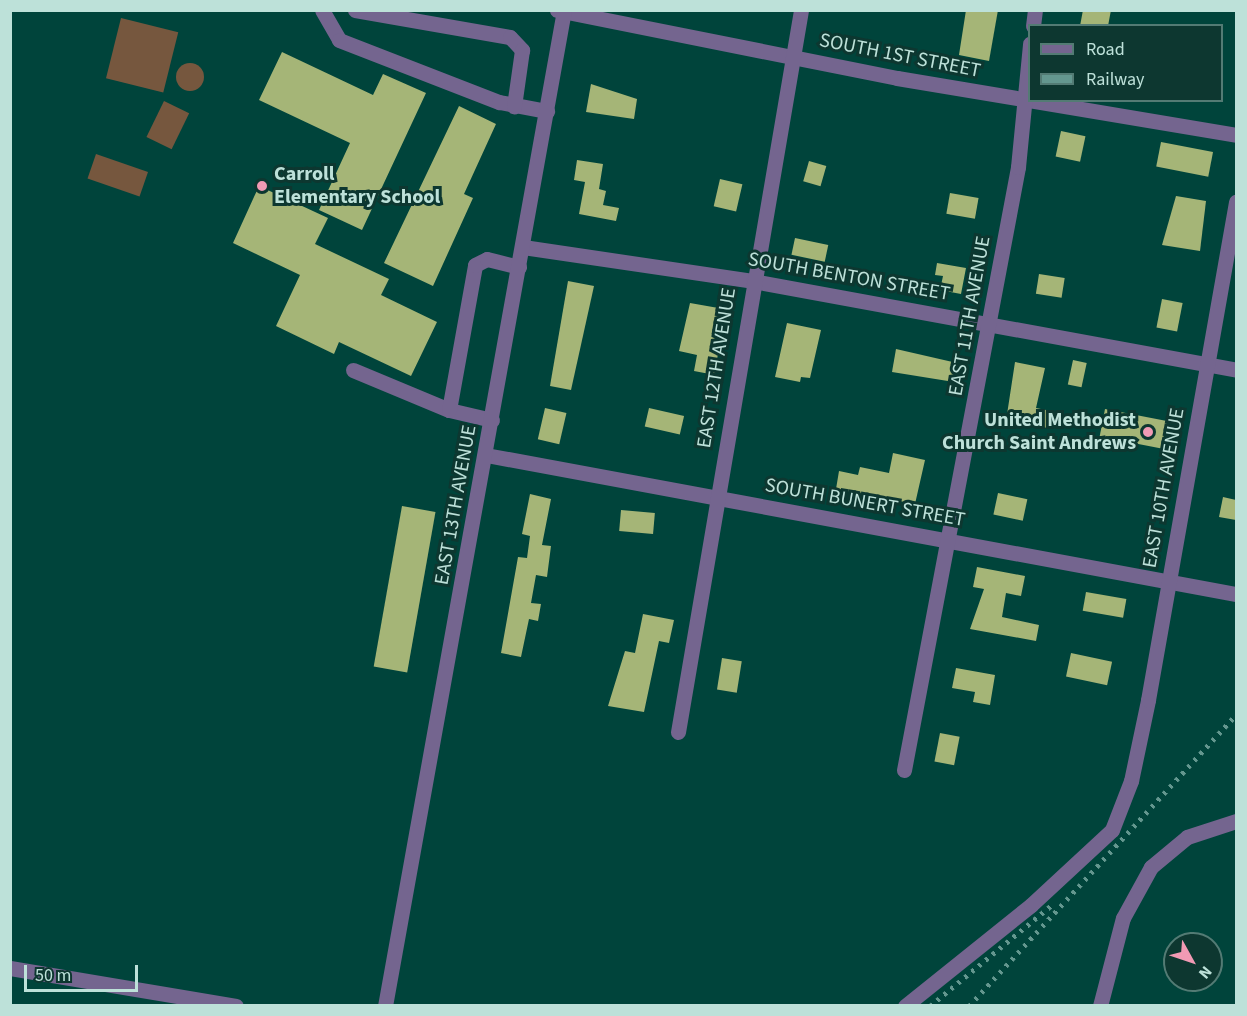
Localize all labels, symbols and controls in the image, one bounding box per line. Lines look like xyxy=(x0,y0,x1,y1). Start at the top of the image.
legend xyxy=(1028,24,1223,102)
street label: SOUTH 1ST STREET xyxy=(817,29,983,83)
text: Road xyxy=(1086,37,1125,62)
text: Railway xyxy=(1086,67,1145,92)
place label: Carroll Elementary School xyxy=(274,162,440,209)
marker: Carroll Elementary School xyxy=(255,179,269,193)
street label: EAST 11TH AVENUE xyxy=(944,234,996,398)
street label: SOUTH BENTON STREET xyxy=(746,247,952,307)
street label: EAST 12TH AVENUE xyxy=(692,286,742,450)
street label: EAST 10TH AVENUE xyxy=(1138,406,1190,570)
place label: United Methodist Church Saint Andrews xyxy=(942,408,1136,455)
street label: EAST 13TH AVENUE xyxy=(430,423,482,587)
marker: United Methodist Church Saint Andrews xyxy=(1141,425,1155,439)
street label: SOUTH BUNERT STREET xyxy=(763,474,967,532)
north arrow xyxy=(1163,932,1223,992)
scale bar xyxy=(27,953,141,991)
text: N xyxy=(1193,961,1217,983)
text: 50 m xyxy=(35,963,71,988)

